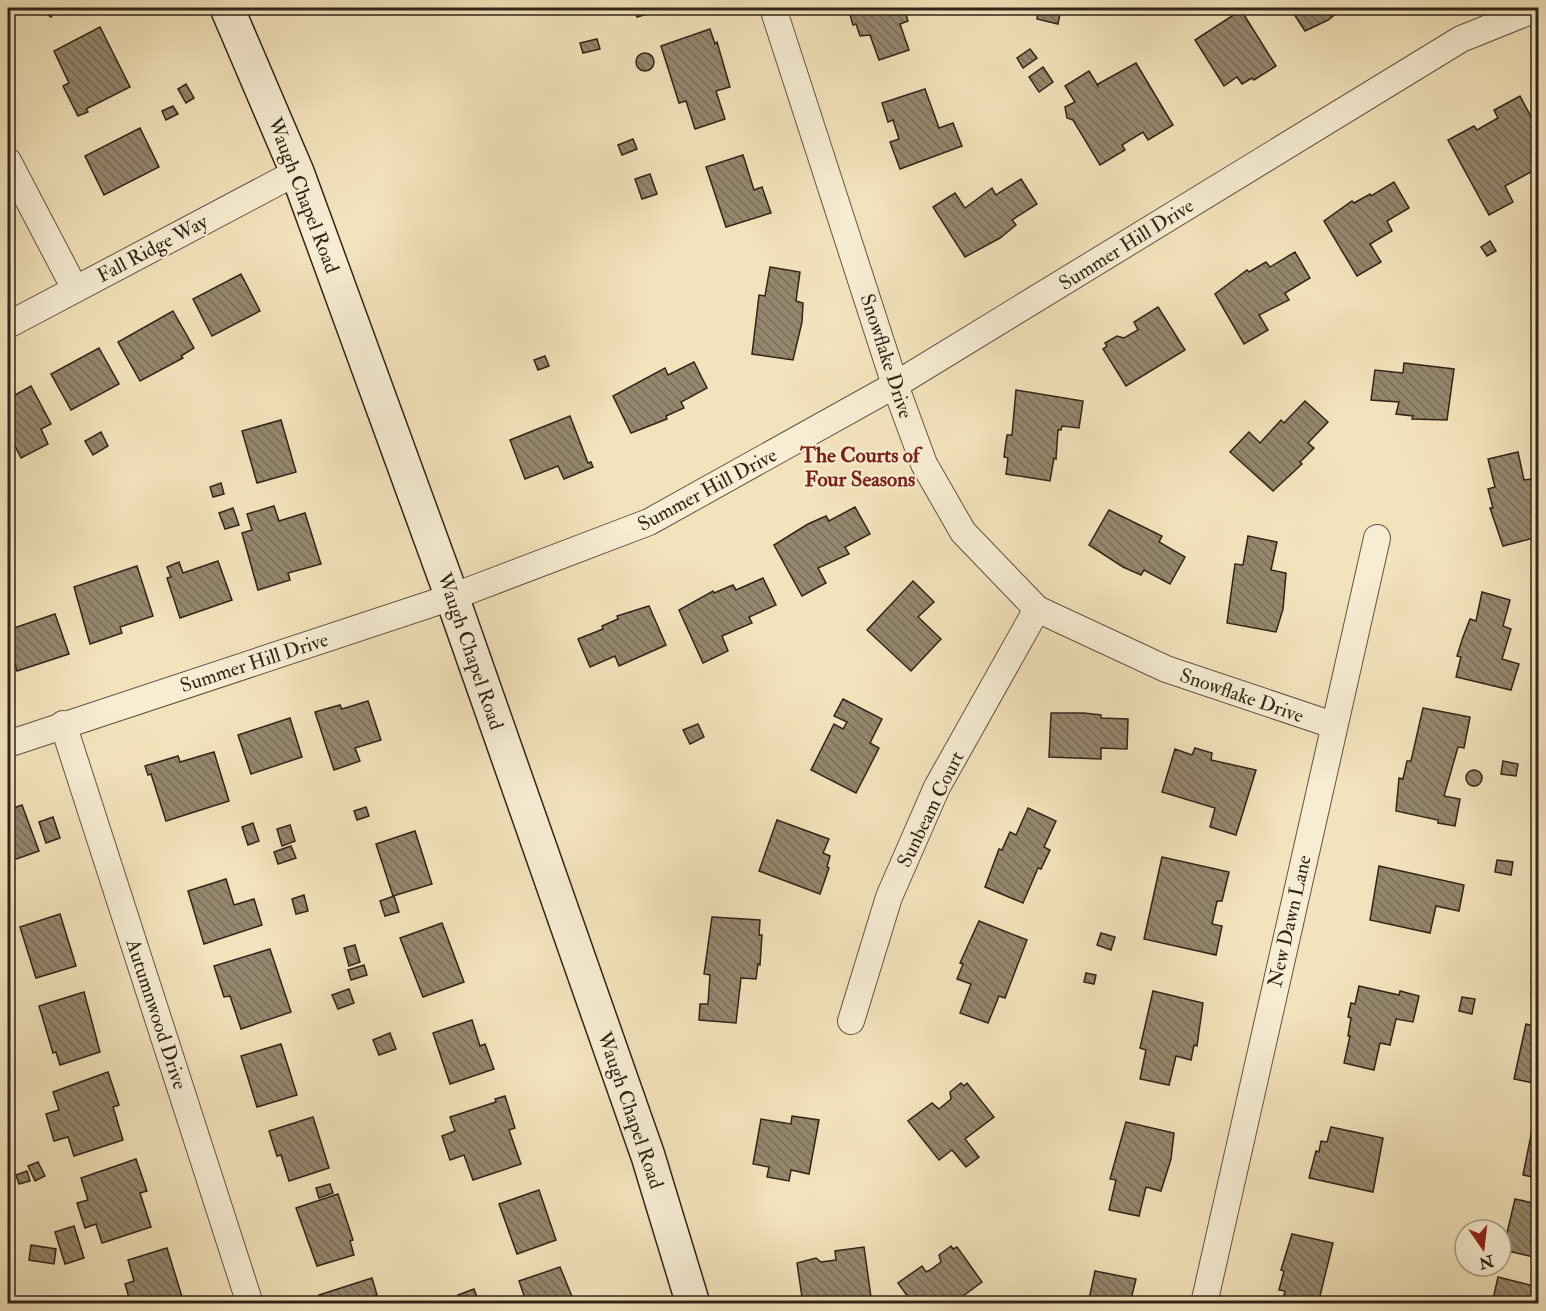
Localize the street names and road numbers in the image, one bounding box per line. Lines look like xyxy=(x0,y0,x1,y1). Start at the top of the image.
street label: Waugh Chapel Road xyxy=(261,113,345,277)
street label: Summer Hill Drive xyxy=(1054,193,1198,296)
street label: Fall Ridge Way xyxy=(93,208,213,288)
street label: Snowflake Drive xyxy=(855,291,918,422)
street label: Summer Hill Drive xyxy=(633,442,781,537)
street label: Waugh Chapel Road xyxy=(431,568,509,734)
street label: Summer Hill Drive xyxy=(177,627,331,698)
street label: Snowflake Drive xyxy=(1177,663,1307,728)
street label: Sunbeam Court xyxy=(892,747,970,871)
street label: New Dawn Lane xyxy=(1262,853,1317,990)
street label: Autumnwood Drive xyxy=(120,935,193,1093)
street label: Waugh Chapel Road xyxy=(591,1027,669,1193)

